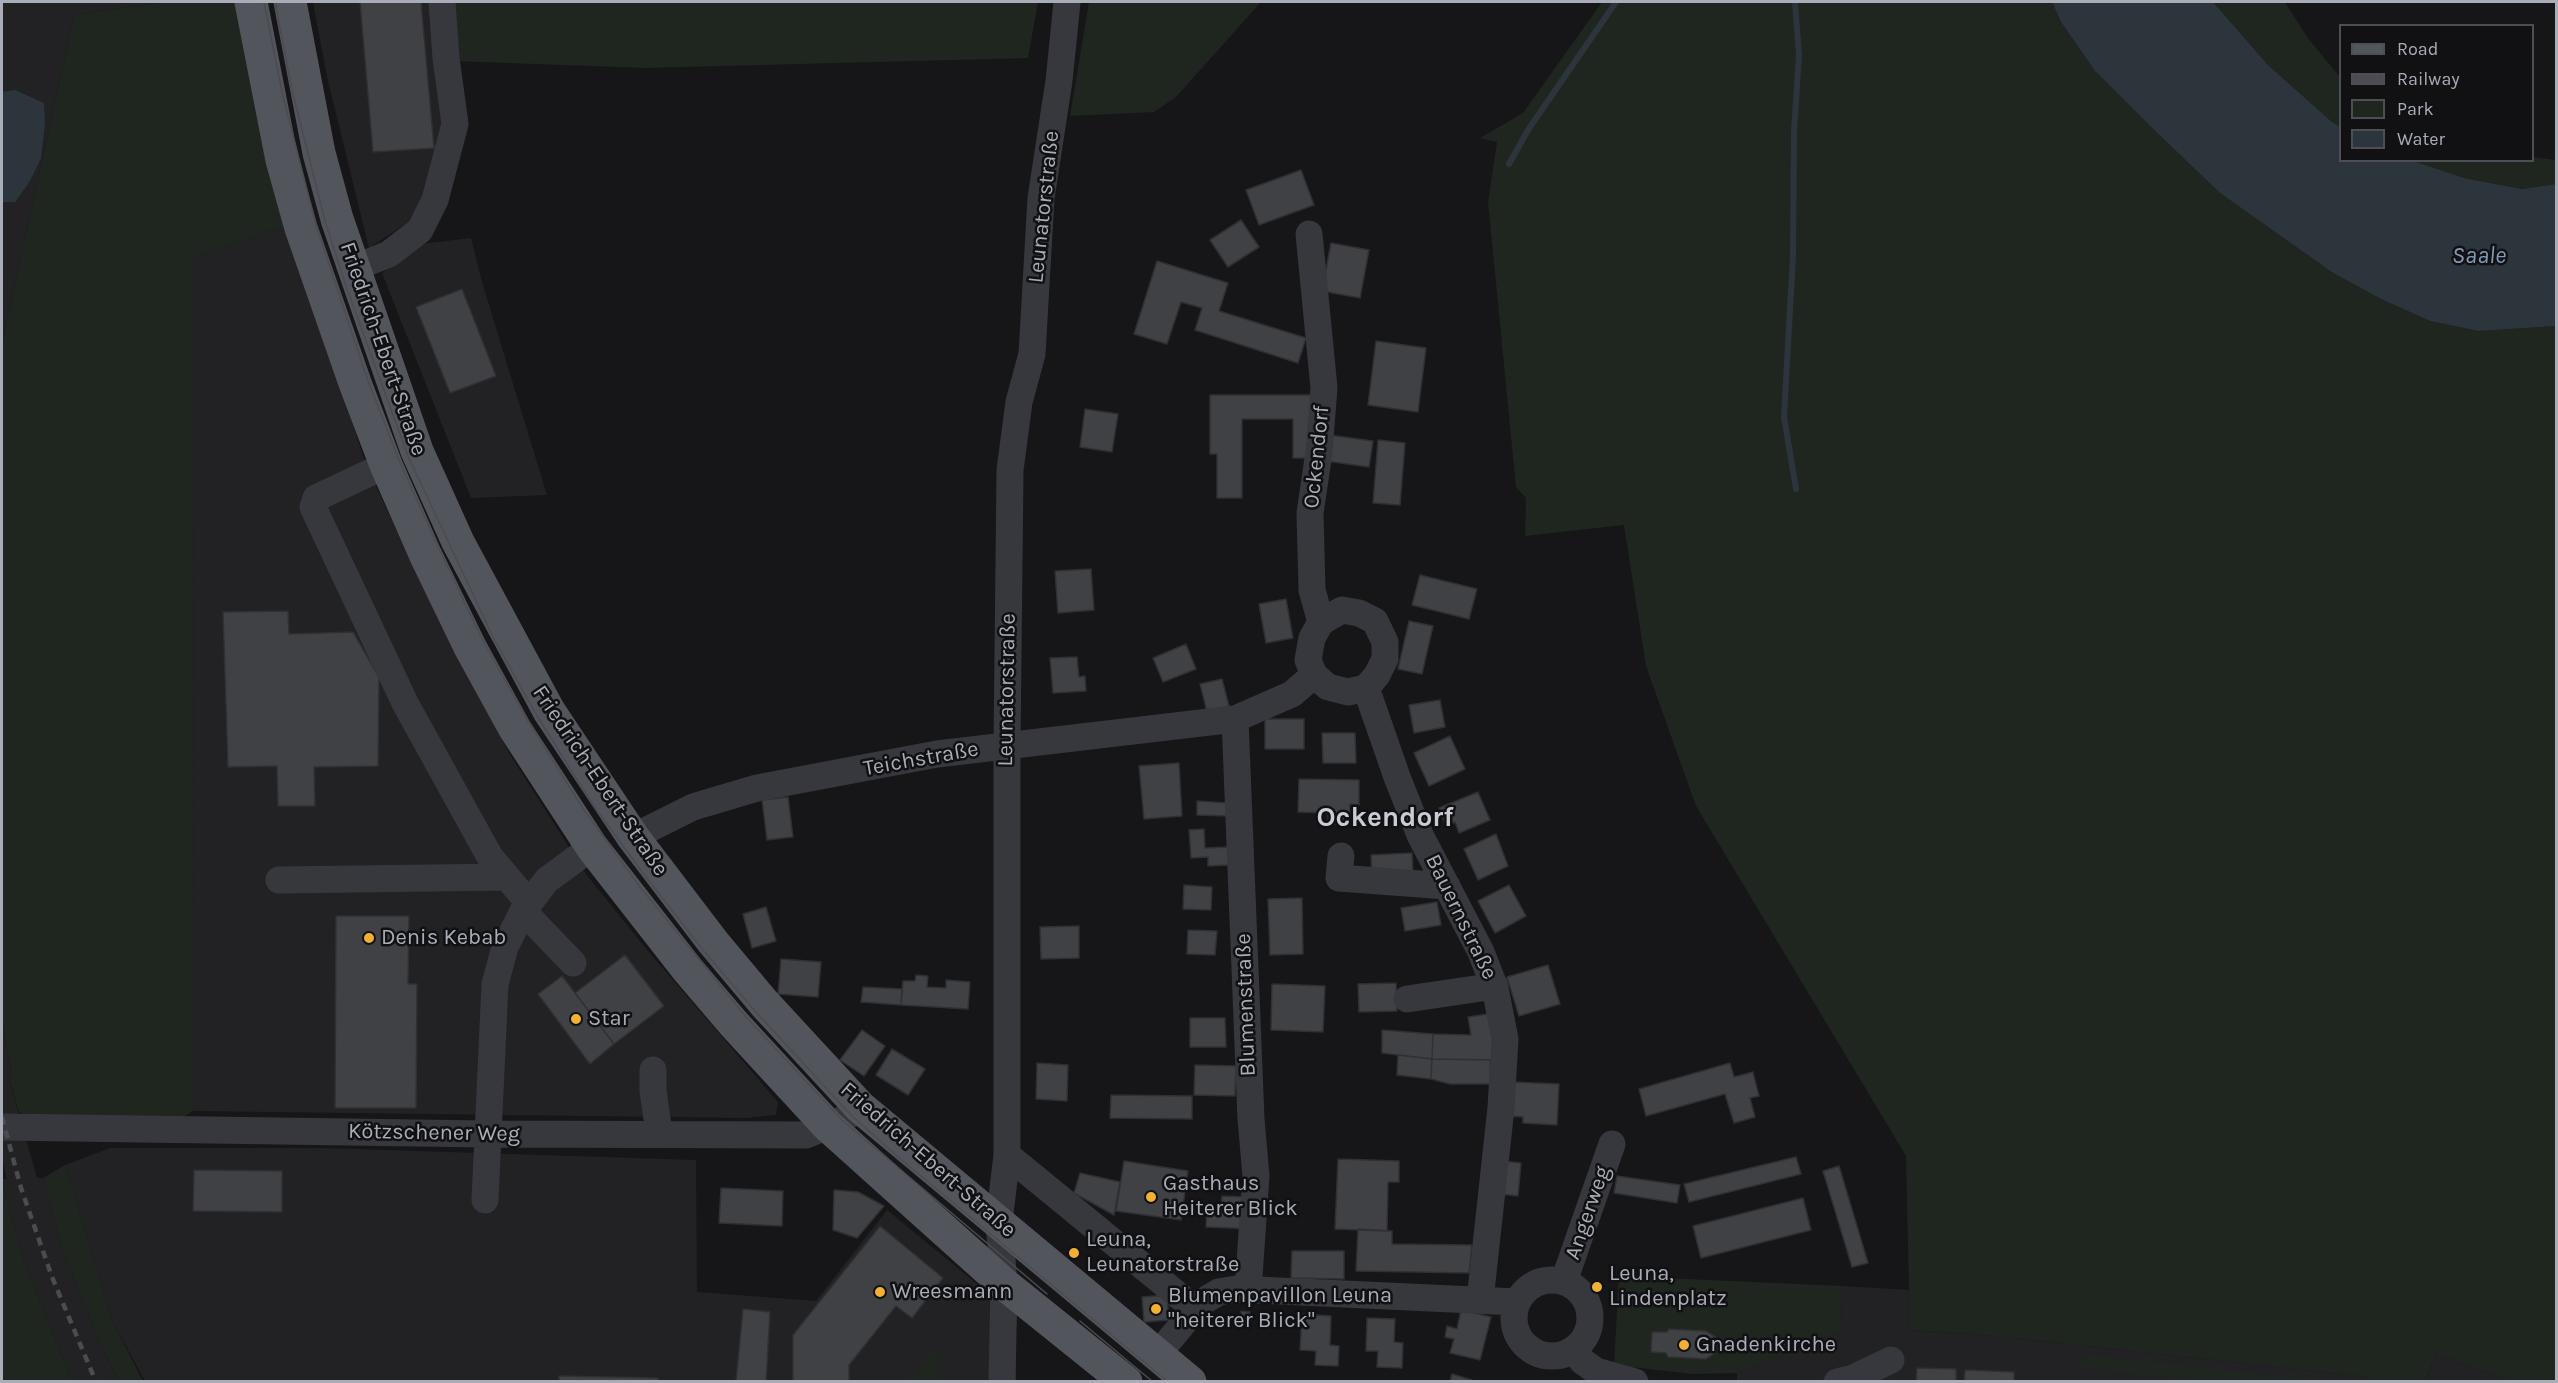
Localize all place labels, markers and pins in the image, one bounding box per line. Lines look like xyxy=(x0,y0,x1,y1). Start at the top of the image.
place label: Denis Kebab xyxy=(381,925,506,951)
marker: Denis Kebab xyxy=(362,931,376,945)
place label: Star xyxy=(588,1006,630,1032)
marker: Star xyxy=(569,1012,583,1026)
place label: Gasthaus Heiterer Blick xyxy=(1163,1171,1298,1222)
marker: Gasthaus Heiterer Blick xyxy=(1144,1190,1158,1204)
place label: Leuna, Leunatorstraße xyxy=(1086,1227,1239,1278)
marker: Leuna, Leunatorstraße xyxy=(1067,1246,1081,1260)
place label: Leuna, Lindenplatz xyxy=(1609,1261,1727,1312)
place label: Wreesmann xyxy=(892,1279,1012,1305)
marker: Leuna, Lindenplatz xyxy=(1590,1280,1604,1294)
place label: Blumenpavillon Leuna "heiterer Blick" xyxy=(1168,1283,1392,1334)
marker: Wreesmann xyxy=(873,1285,887,1299)
marker: Blumenpavillon Leuna "heiterer Blick" xyxy=(1149,1302,1163,1316)
place label: Gnadenkirche xyxy=(1696,1332,1836,1358)
marker: Gnadenkirche xyxy=(1677,1338,1691,1352)

